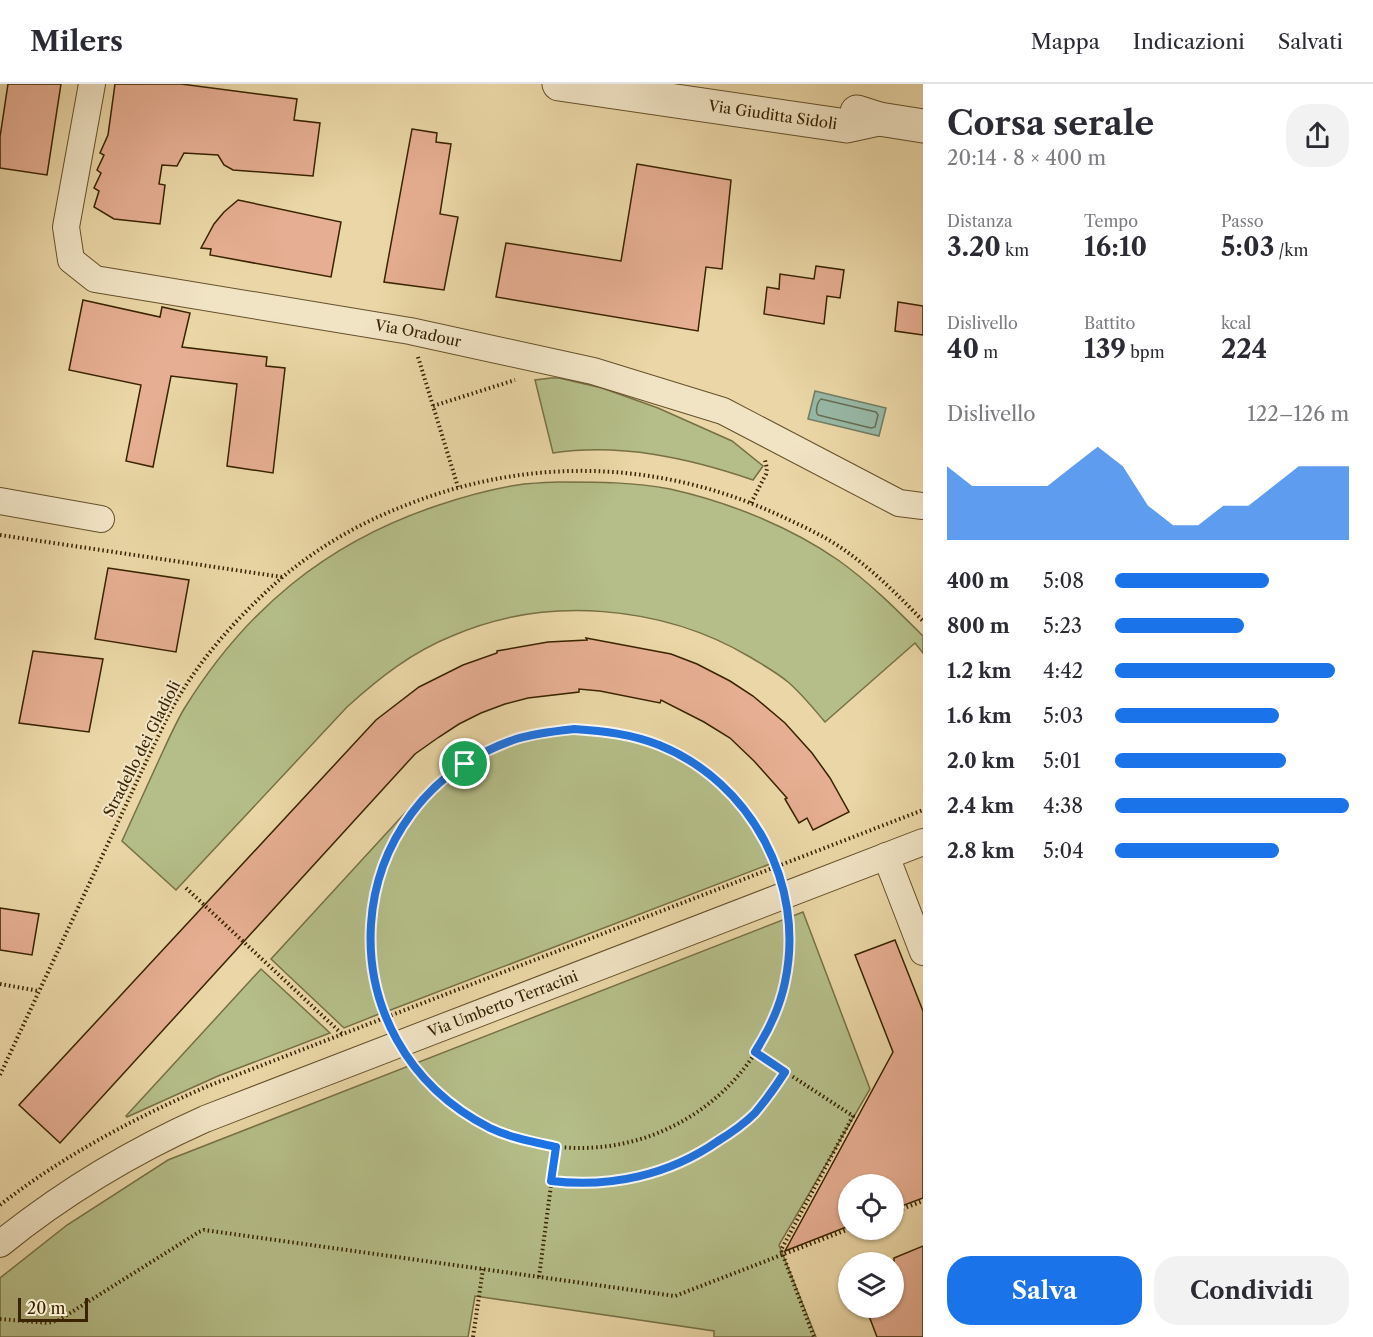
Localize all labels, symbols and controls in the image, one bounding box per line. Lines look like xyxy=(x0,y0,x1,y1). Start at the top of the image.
text: Milers xyxy=(30,24,123,58)
text: Mappa xyxy=(1031,29,1100,54)
text: Indicazioni xyxy=(1133,29,1245,54)
text: Salvati xyxy=(1278,29,1343,54)
street label: Via Giuditta Sidoli xyxy=(706,96,839,134)
text: Corsa serale xyxy=(947,103,1154,144)
button: share xyxy=(1286,104,1349,167)
text: 20:14 · 8 × 400 m xyxy=(947,146,1106,170)
text: Distanza xyxy=(947,211,1013,231)
text: Tempo xyxy=(1084,211,1138,231)
text: Passo xyxy=(1221,211,1264,231)
text: 3.20 xyxy=(947,231,1001,263)
text: 16:10 xyxy=(1084,231,1147,263)
text: 5:03 xyxy=(1221,231,1274,263)
text: km xyxy=(1001,240,1029,260)
text: /km xyxy=(1274,240,1309,260)
text: Dislivello xyxy=(947,313,1018,333)
text: Battito xyxy=(1084,313,1135,333)
text: kcal xyxy=(1221,313,1251,333)
street label: Via Oradour xyxy=(373,315,464,351)
text: 40 xyxy=(947,333,979,365)
text: 139 xyxy=(1084,333,1126,365)
text: 224 xyxy=(1221,333,1267,365)
text: m xyxy=(979,342,998,362)
text: bpm xyxy=(1126,342,1165,362)
text: Dislivello xyxy=(947,402,1035,426)
text: 122–126 m xyxy=(1247,402,1349,426)
text: 400 m xyxy=(947,569,1009,593)
text: 5:08 xyxy=(1043,569,1084,593)
text: 800 m xyxy=(947,614,1010,638)
text: 5:23 xyxy=(1043,614,1082,638)
text: 1.2 km xyxy=(947,659,1011,683)
text: 4:42 xyxy=(1043,659,1083,683)
street label: Stradello dei Gladioli xyxy=(99,677,184,820)
text: 1.6 km xyxy=(947,704,1012,728)
text: 5:03 xyxy=(1043,704,1083,728)
pin xyxy=(439,738,490,789)
icon: arrive xyxy=(448,747,481,780)
text: 2.0 km xyxy=(947,749,1015,773)
text: 5:01 xyxy=(1043,749,1081,773)
text: 2.4 km xyxy=(947,794,1014,818)
text: 4:38 xyxy=(1043,794,1083,818)
text: 2.8 km xyxy=(947,839,1015,863)
text: 5:04 xyxy=(1043,839,1084,863)
street label: Via Umberto Terracini xyxy=(424,966,581,1042)
map controls xyxy=(838,1174,904,1318)
button: locate xyxy=(838,1174,904,1240)
button: layers xyxy=(838,1252,904,1318)
button: Salva xyxy=(947,1256,1142,1325)
button: Condividi xyxy=(1154,1256,1349,1325)
scale bar xyxy=(18,1295,88,1322)
text: 20 m xyxy=(27,1298,66,1318)

